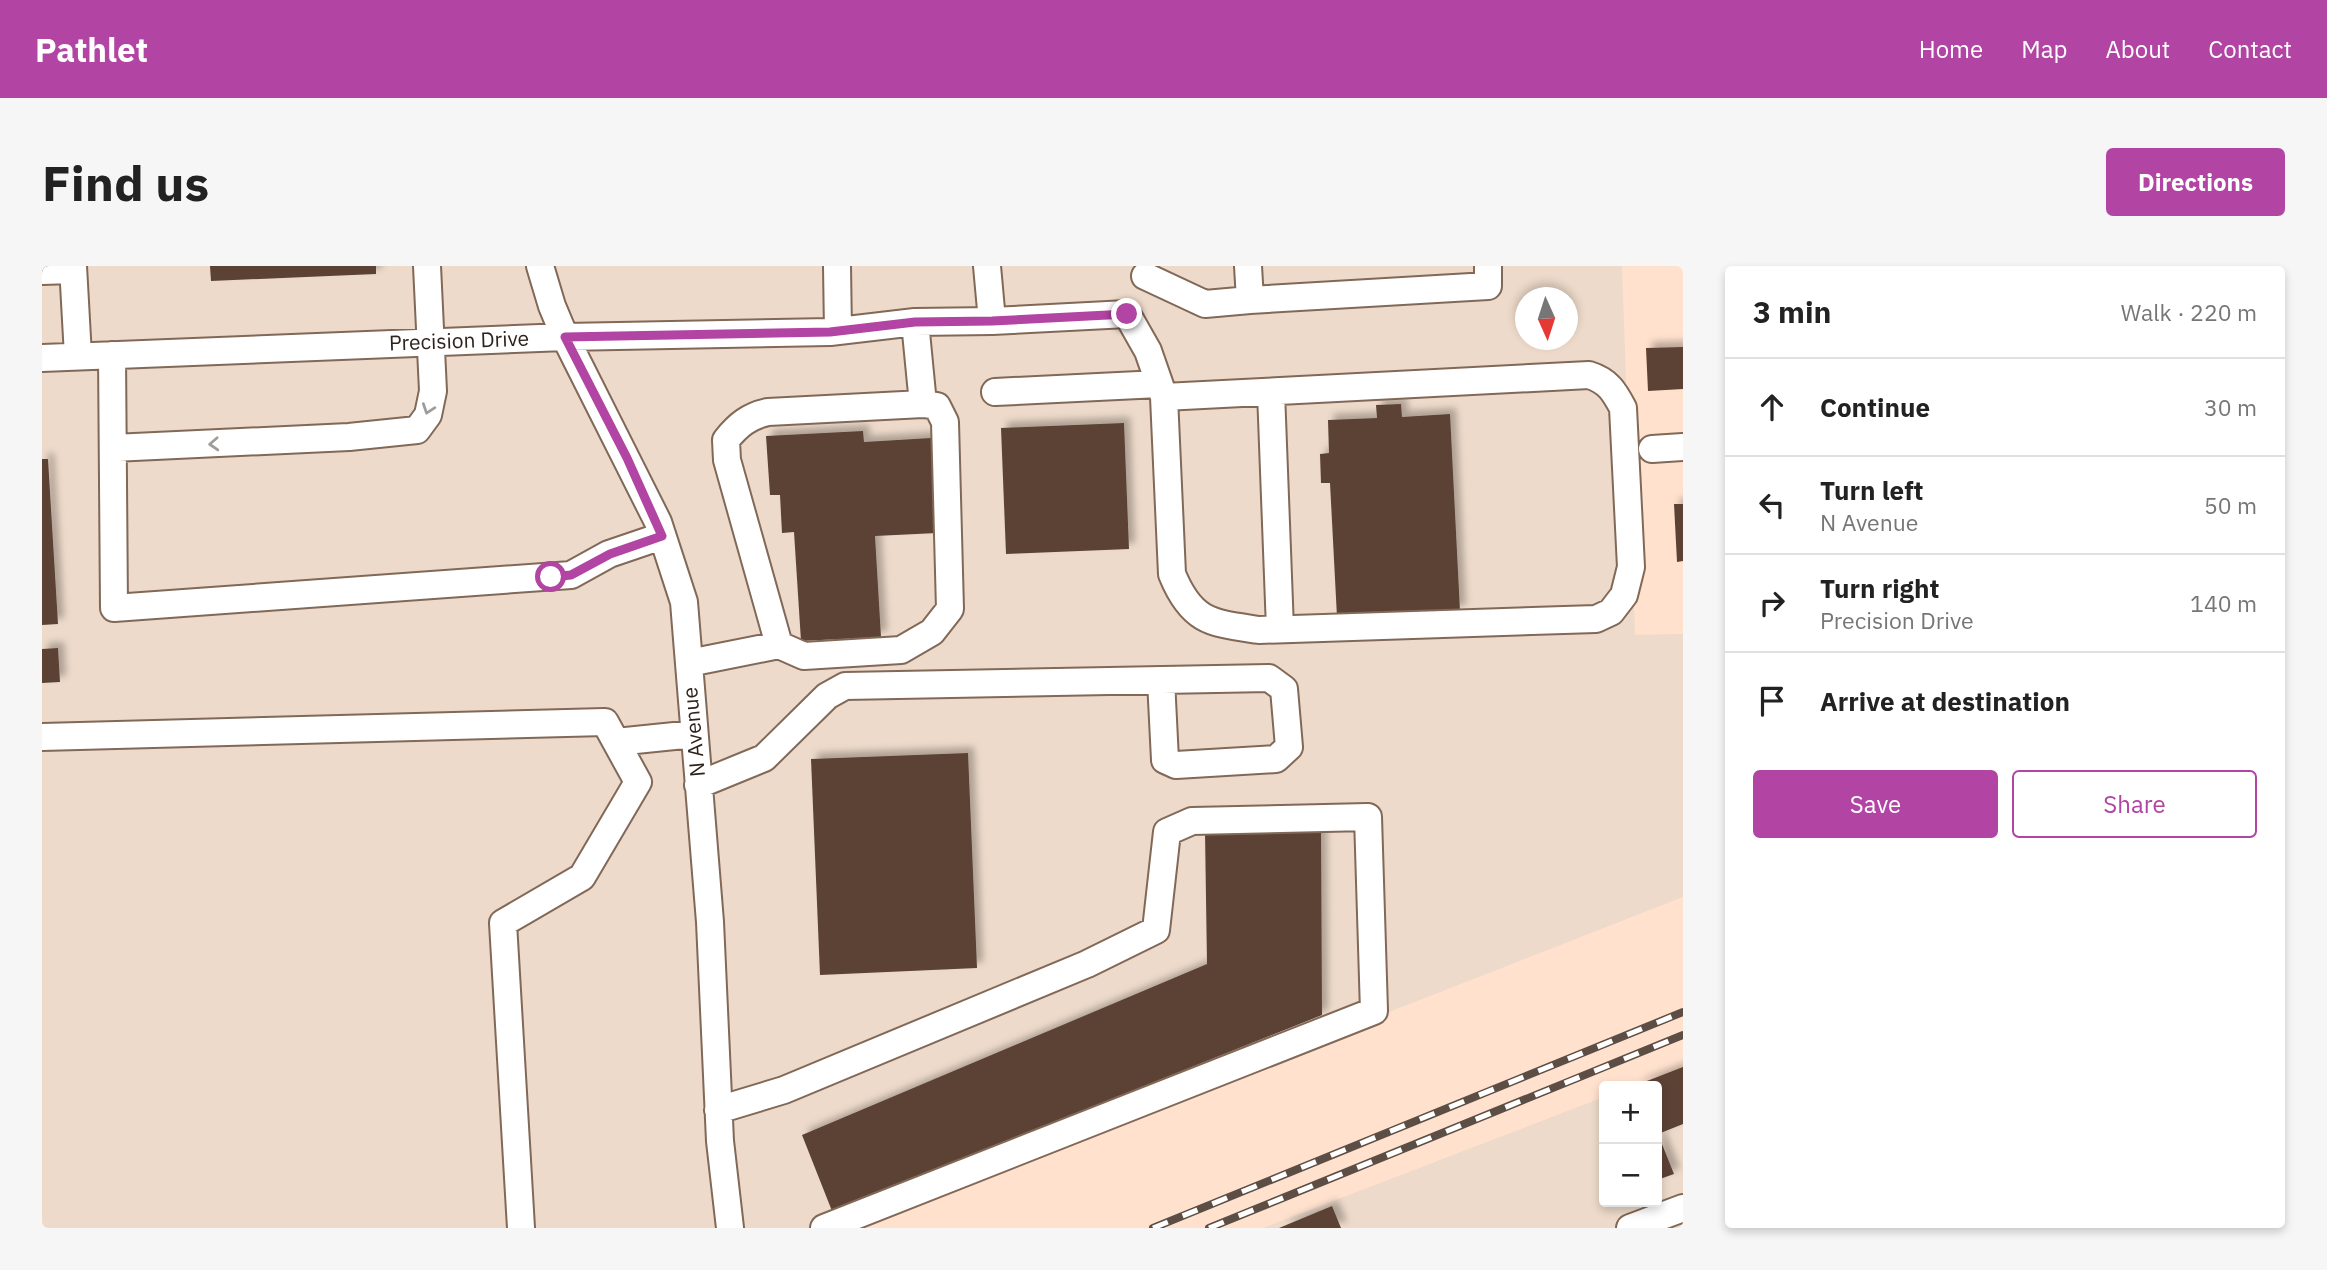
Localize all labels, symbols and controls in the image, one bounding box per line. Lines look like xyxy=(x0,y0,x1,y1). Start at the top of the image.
text: Pathlet xyxy=(35,28,148,71)
text: Home xyxy=(1919,33,1983,65)
text: Map xyxy=(2021,33,2067,65)
text: About xyxy=(2105,33,2170,65)
text: Contact xyxy=(2208,33,2292,65)
button: Directions xyxy=(2106,148,2285,216)
text: Find us xyxy=(42,151,209,214)
north arrow xyxy=(1515,287,1578,350)
text: 3 min xyxy=(1753,292,1831,331)
text: Walk · 220 m xyxy=(2121,297,2257,327)
route end xyxy=(1111,298,1142,329)
street label: Precision Drive xyxy=(388,324,530,356)
icon: ahead xyxy=(1753,388,1791,426)
text: Continue xyxy=(1820,390,1930,424)
text: 30 m xyxy=(2204,392,2257,422)
one-way arrow xyxy=(422,403,436,415)
one-way arrow xyxy=(208,436,219,451)
text: Turn left xyxy=(1820,473,1923,507)
icon: left xyxy=(1753,486,1791,524)
text: 50 m xyxy=(2204,490,2257,520)
text: N Avenue xyxy=(1820,507,1919,537)
route start xyxy=(535,561,566,592)
text: Turn right xyxy=(1820,571,1939,605)
icon: right xyxy=(1753,584,1791,622)
text: 140 m xyxy=(2190,588,2257,618)
text: Precision Drive xyxy=(1820,605,1974,635)
icon: arrive xyxy=(1753,682,1791,720)
text: Arrive at destination xyxy=(1820,684,2070,718)
street label: N Avenue xyxy=(675,686,711,778)
button: Save xyxy=(1753,770,1998,838)
button: Share xyxy=(2012,770,2257,838)
map controls xyxy=(1599,1081,1662,1207)
button: + xyxy=(1599,1081,1662,1144)
button: − xyxy=(1599,1144,1662,1207)

